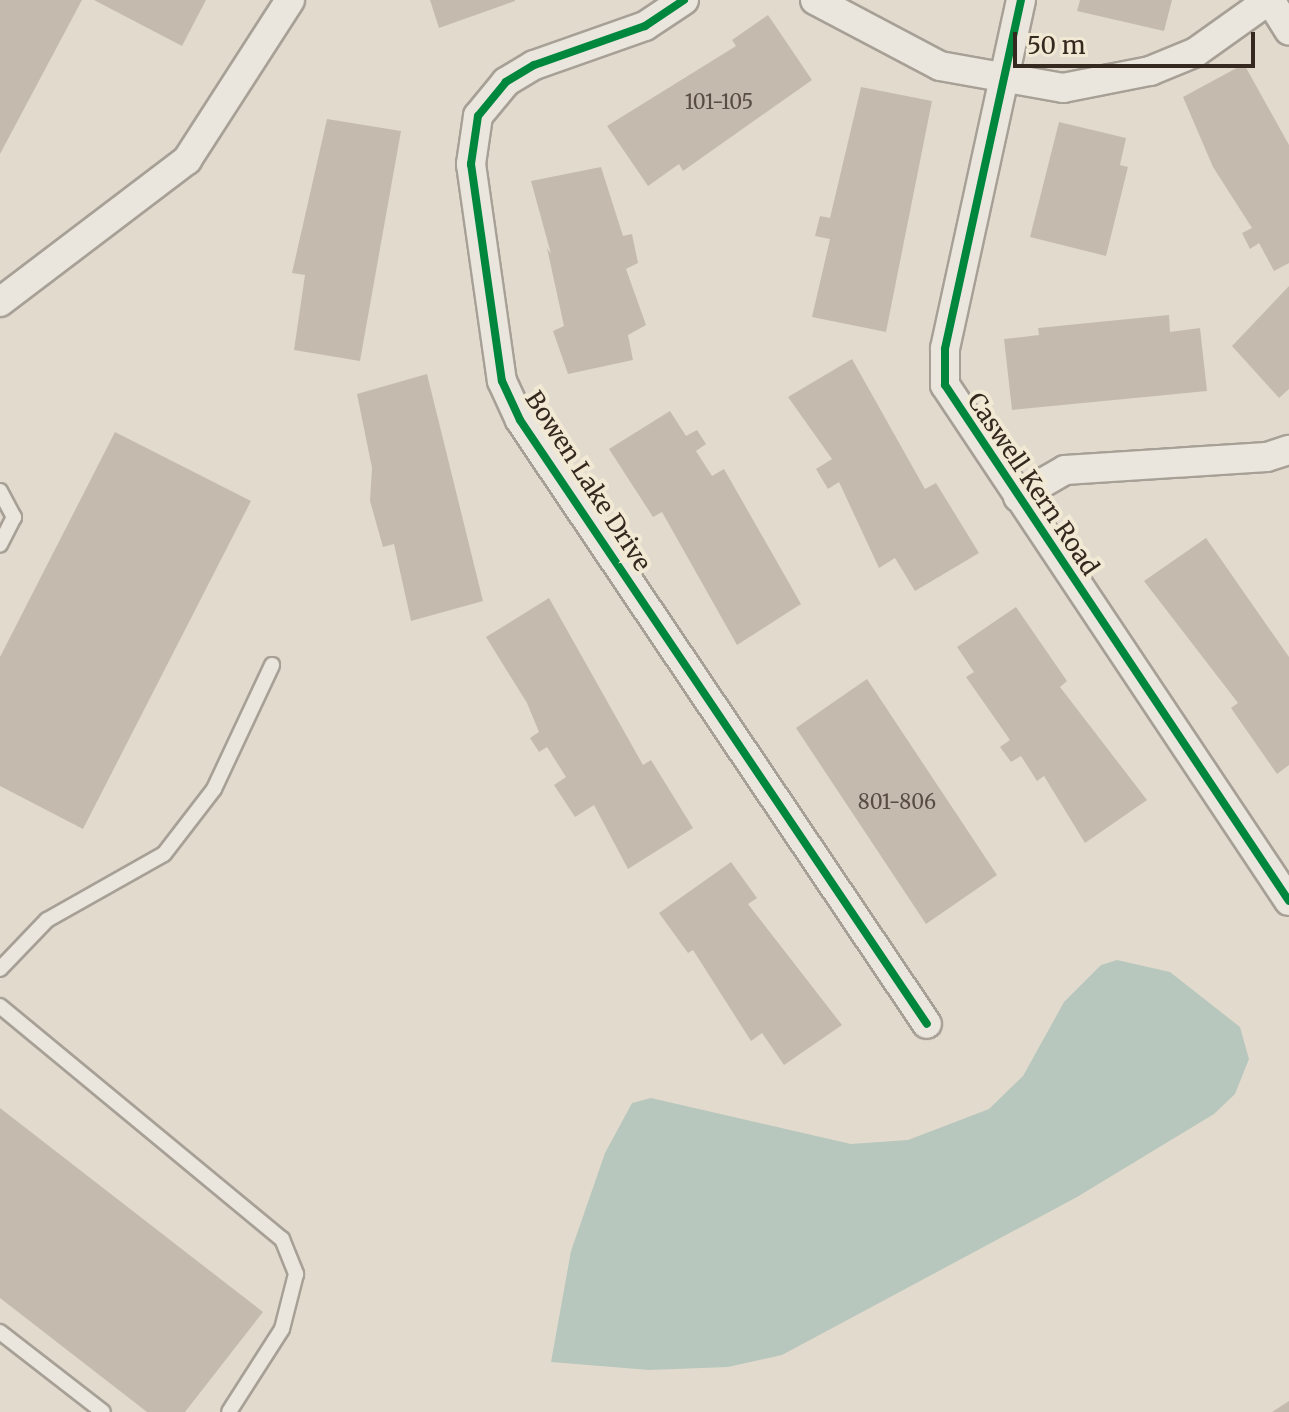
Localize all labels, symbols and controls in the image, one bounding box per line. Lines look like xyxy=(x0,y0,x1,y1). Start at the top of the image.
scale bar xyxy=(1017,16,1259,66)
text: 50 m xyxy=(1027,30,1086,61)
house number: 101-105 xyxy=(685,89,753,113)
street label: Bowen Lake Drive xyxy=(519,386,657,576)
street label: Caswell Kern Road xyxy=(961,387,1105,581)
house number: 801-806 xyxy=(858,789,936,813)

